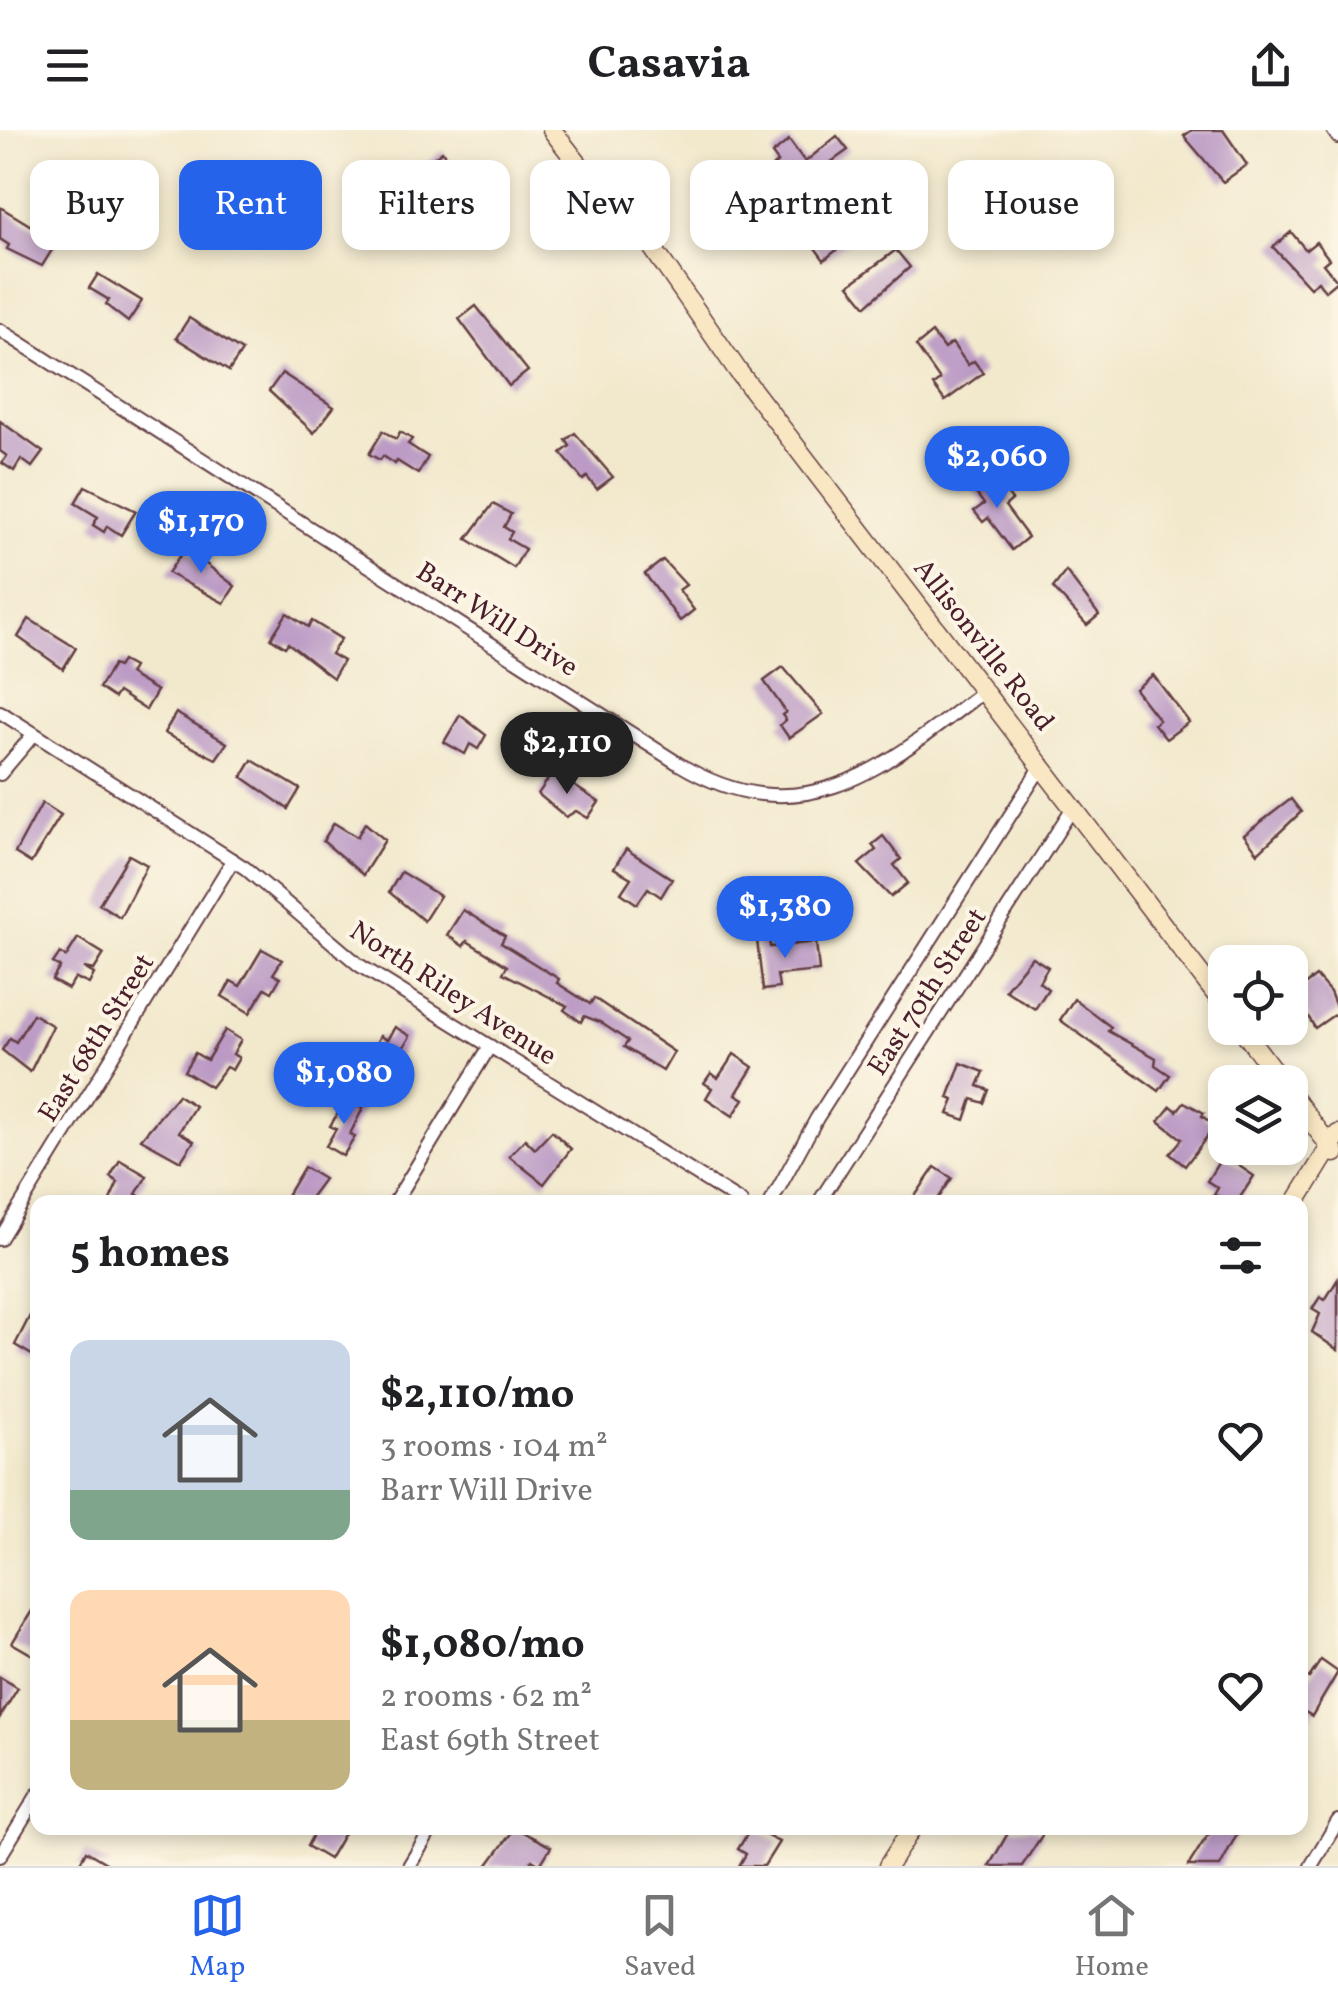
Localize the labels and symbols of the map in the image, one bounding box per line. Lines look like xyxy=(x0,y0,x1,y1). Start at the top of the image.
pin: $2,060 xyxy=(916,426,1078,511)
pin: $1,170 xyxy=(120,491,282,576)
street label: Allisonville Road xyxy=(903,551,1063,740)
street label: Barr Will Drive xyxy=(408,553,585,687)
pin: $2,110 xyxy=(486,712,648,797)
pin: $1,380 xyxy=(704,876,866,961)
street label: East 70th Street xyxy=(859,901,997,1084)
street label: North Riley Avenue xyxy=(341,912,564,1076)
street label: East 68th Street xyxy=(30,947,165,1130)
pin: $1,080 xyxy=(263,1042,425,1127)

